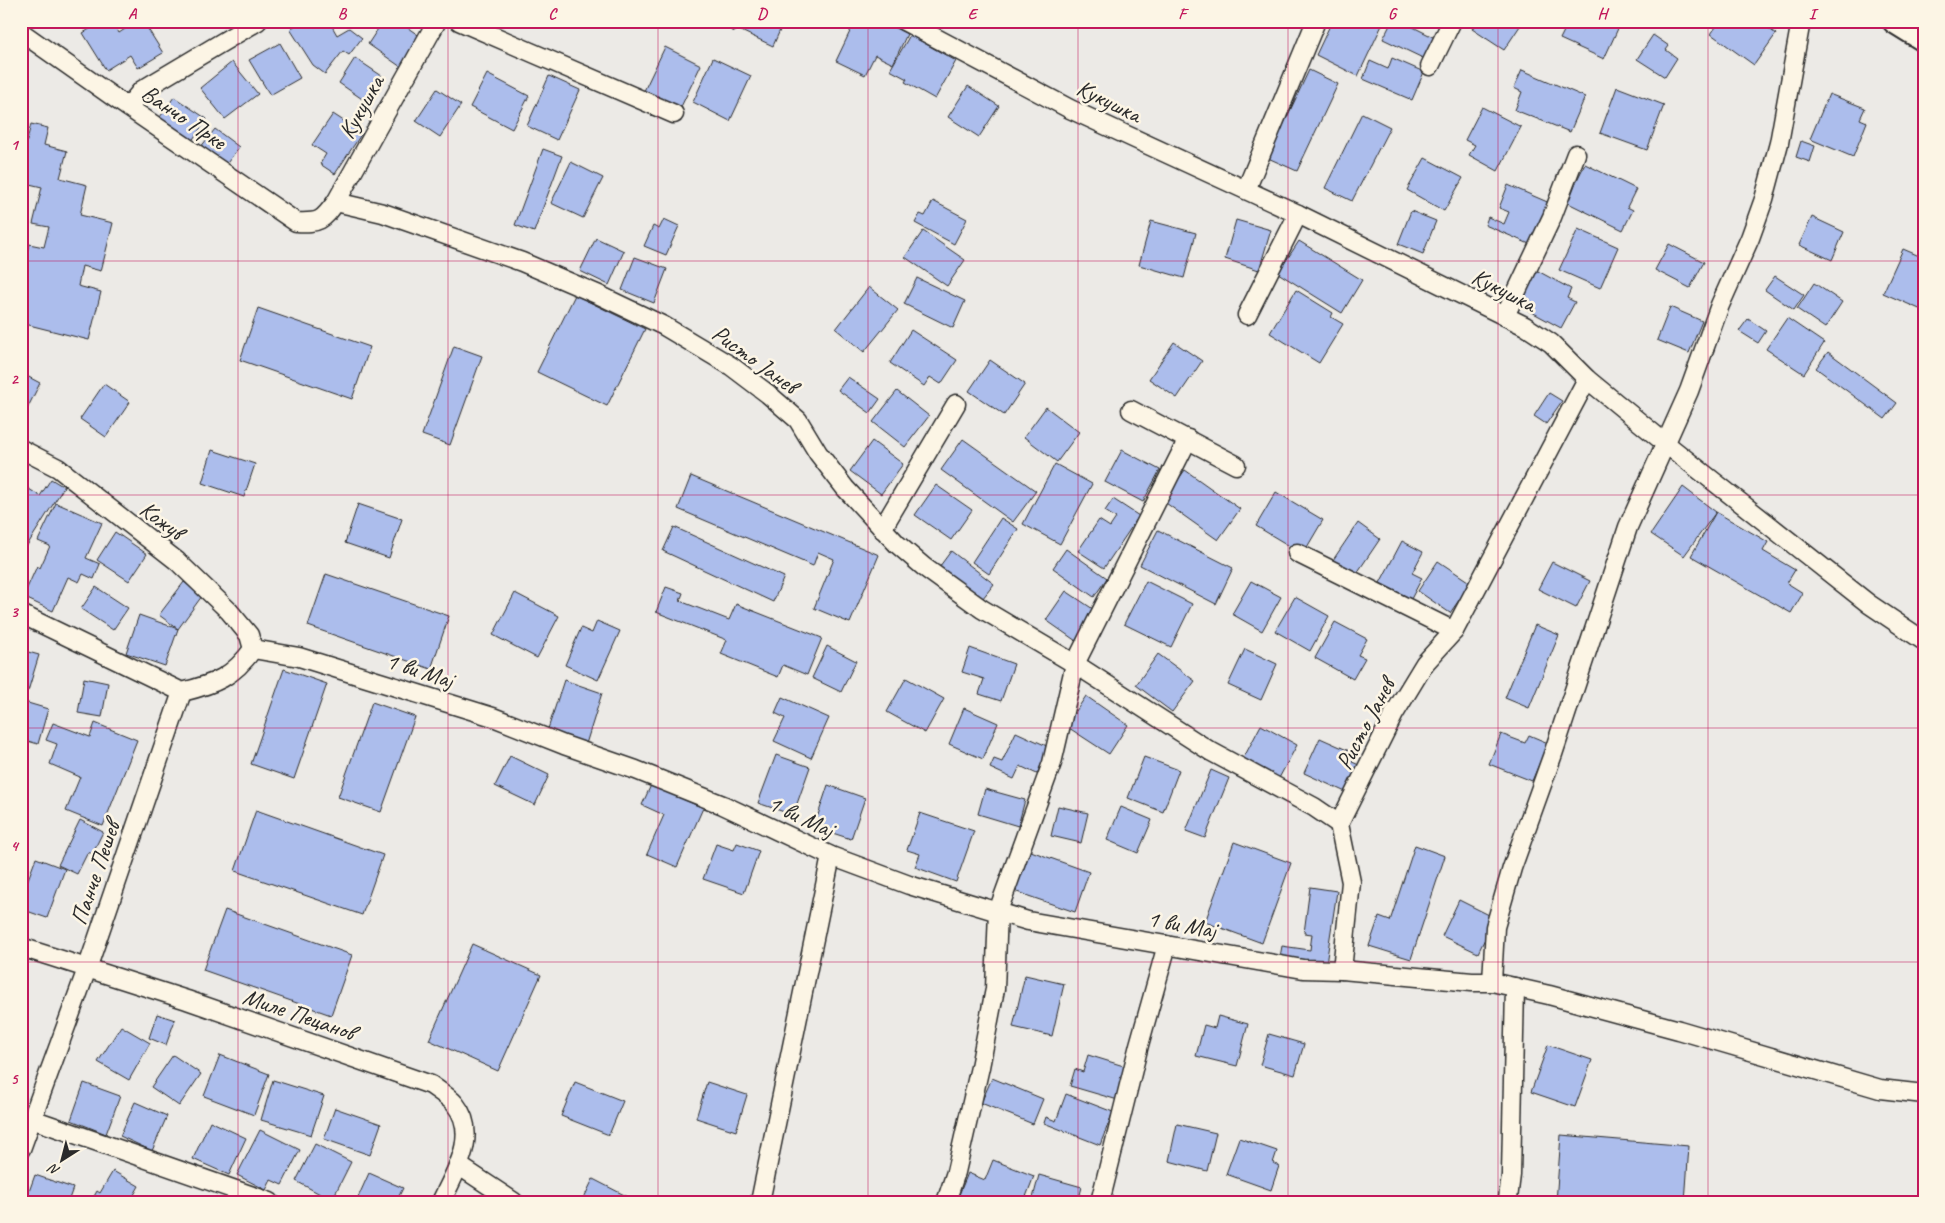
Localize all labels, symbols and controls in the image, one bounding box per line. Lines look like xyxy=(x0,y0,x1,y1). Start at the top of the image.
text: A xyxy=(128,4,138,24)
text: B xyxy=(338,4,348,24)
text: C xyxy=(548,4,558,24)
text: D xyxy=(757,4,768,24)
text: E xyxy=(968,4,979,24)
text: F xyxy=(1178,4,1189,24)
text: G xyxy=(1388,4,1398,24)
text: H xyxy=(1597,4,1609,24)
text: I xyxy=(1809,4,1819,24)
street label: Кукушка xyxy=(331,68,392,144)
street label: Кукушка xyxy=(1072,73,1148,130)
street label: Ванчо Прке xyxy=(136,78,234,157)
text: 1 xyxy=(10,135,19,155)
street label: Кукушка xyxy=(1467,261,1543,320)
street label: Ристо Јанев xyxy=(706,318,807,403)
text: 2 xyxy=(10,369,19,389)
street label: Кожув xyxy=(134,494,193,549)
text: 3 xyxy=(10,602,19,622)
street label: 1 ви Мај xyxy=(382,645,461,696)
street label: Ристо Јанев xyxy=(1329,670,1403,775)
street label: 1 ви Мај xyxy=(763,788,842,846)
street label: Панче Пешев xyxy=(63,812,129,929)
text: 4 xyxy=(10,836,19,856)
street label: 1 ви Мај xyxy=(1145,903,1222,945)
street label: Миле Пецанов xyxy=(239,981,364,1049)
text: 5 xyxy=(11,1069,20,1089)
north arrow xyxy=(38,1136,88,1186)
text: N xyxy=(44,1159,63,1180)

